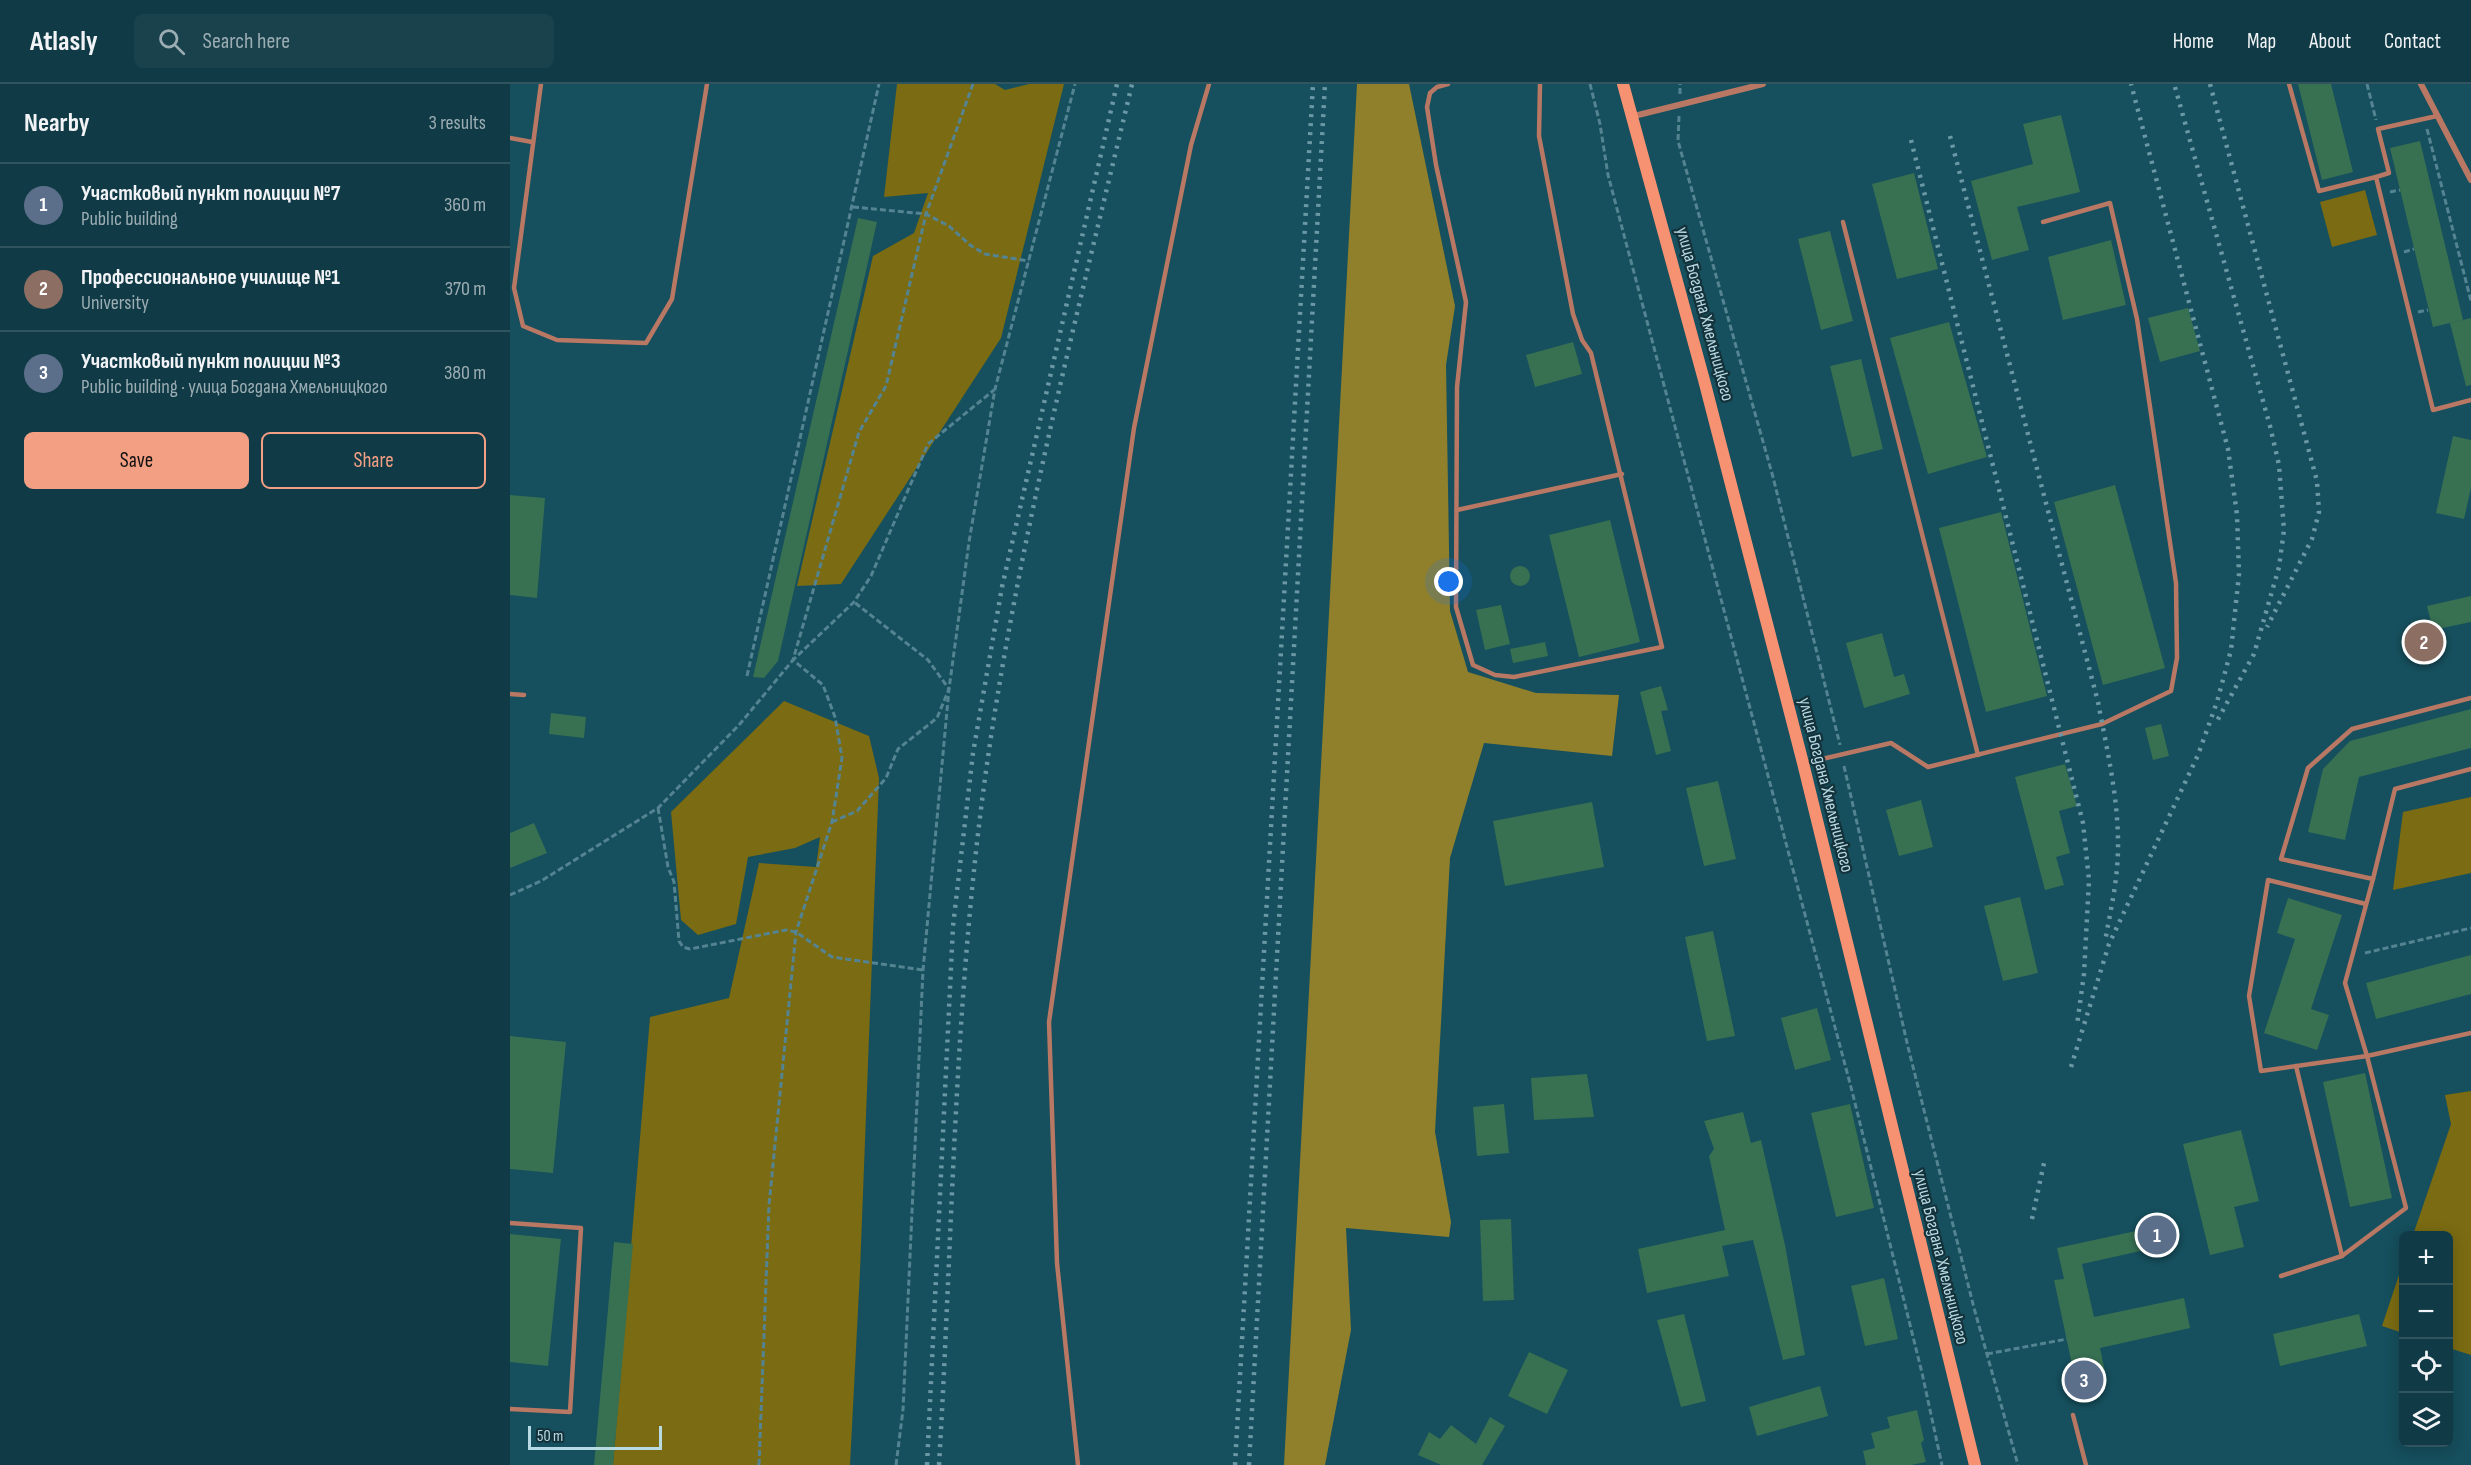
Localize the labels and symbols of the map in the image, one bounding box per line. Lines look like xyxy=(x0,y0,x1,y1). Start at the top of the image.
street label: улица Богдана Хмельницкого xyxy=(1672,225,1738,403)
your location xyxy=(1434,567,1463,596)
pin: 2 xyxy=(2404,620,2444,664)
street label: улица Богдана Хмельницкого xyxy=(1794,695,1858,875)
street label: улица Богдана Хмельницкого xyxy=(1909,1167,1973,1347)
pin: 1 xyxy=(2138,1212,2176,1258)
pin: 3 xyxy=(2064,1358,2104,1402)
scale bar xyxy=(528,1423,662,1450)

